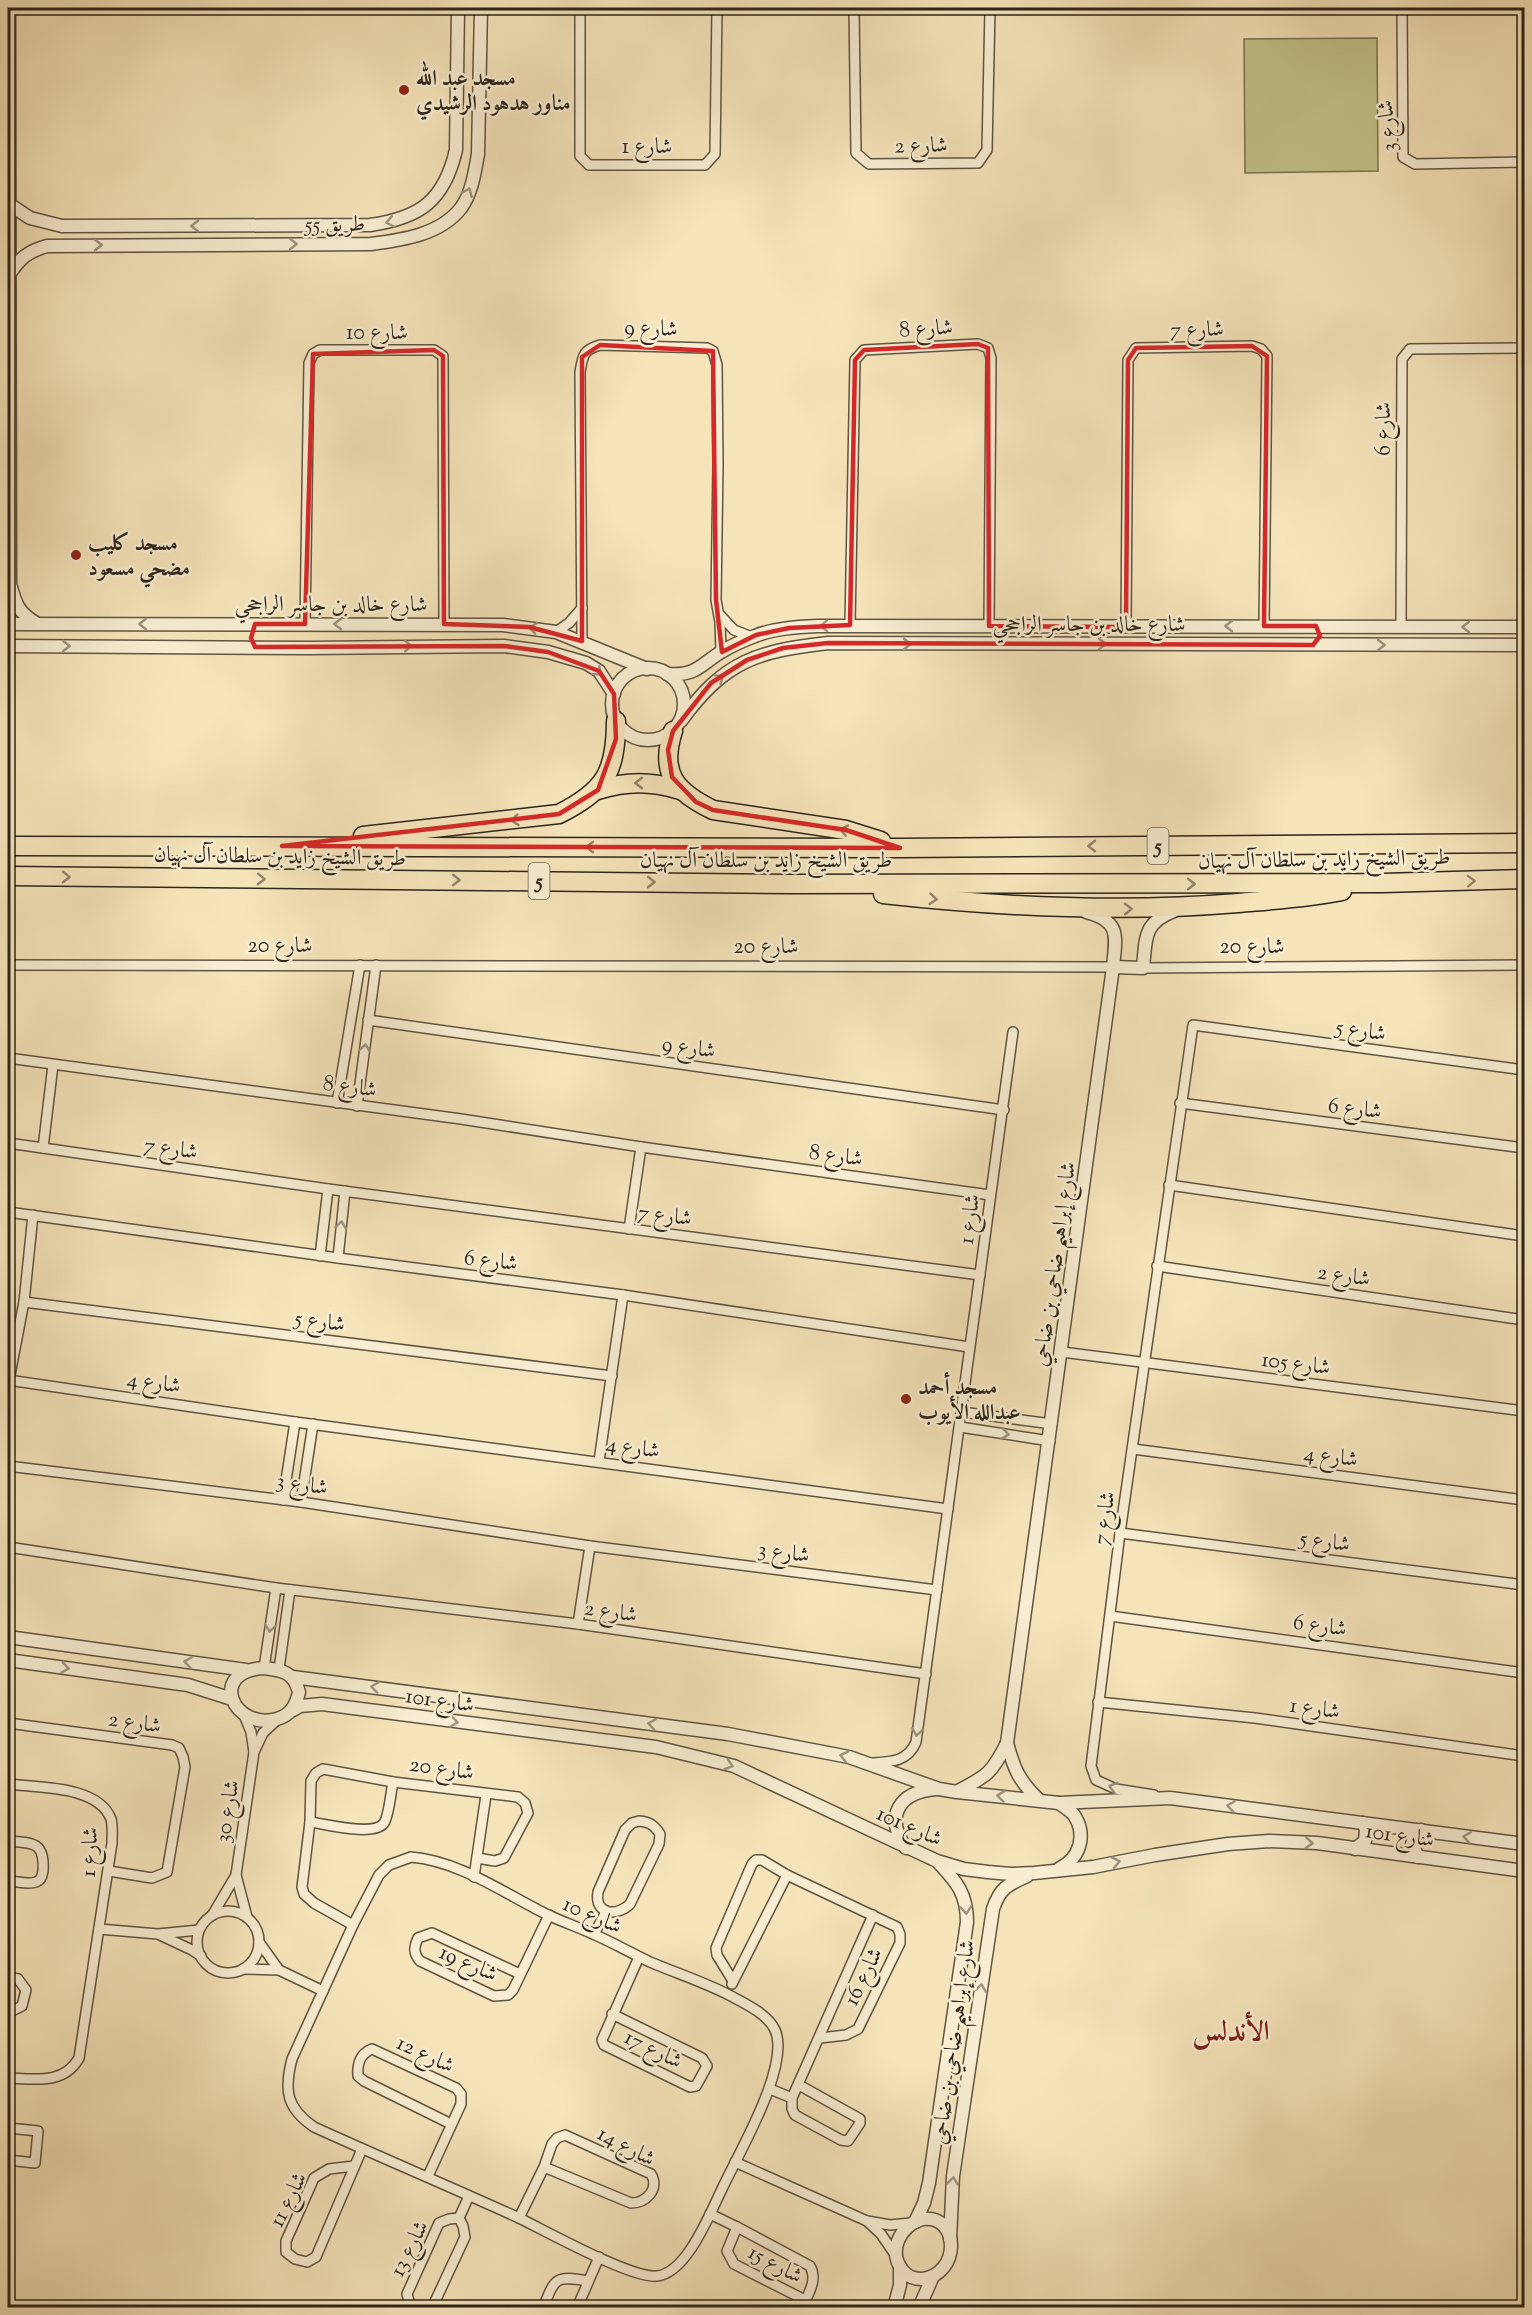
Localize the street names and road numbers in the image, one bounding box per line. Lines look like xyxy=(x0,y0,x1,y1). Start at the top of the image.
street label: شارع 3 xyxy=(1371,99,1407,153)
street label: شارع 2 xyxy=(894,131,948,163)
street label: شارع 1 xyxy=(622,132,672,164)
street label: طريق 55 xyxy=(303,209,365,243)
street label: شارع 9 xyxy=(624,313,678,347)
street label: شارع 8 xyxy=(898,313,954,347)
street label: شارع 7 xyxy=(1170,315,1224,347)
street label: شارع 10 xyxy=(346,318,408,350)
street label: شارع 6 xyxy=(1369,402,1401,456)
street label: شارع خالد بن جاسر الراجحي xyxy=(235,590,427,624)
street label: شارع خالد بن جاسر الراجحي xyxy=(993,610,1185,644)
road number: 5 xyxy=(1148,828,1168,864)
street label: طريق الشيخ زايد بن سلطان آل نهيان xyxy=(153,840,406,877)
street label: طريق الشيخ زايد بن سلطان آل نهيان xyxy=(1198,843,1451,880)
street label: طريق الشيخ زايد بن سلطان آل نهيان xyxy=(640,846,892,879)
road number: 5 xyxy=(528,863,550,899)
street label: شارع 20 xyxy=(248,931,312,963)
street label: شارع 20 xyxy=(734,932,798,964)
street label: شارع 20 xyxy=(1220,932,1284,964)
street label: شارع 5 xyxy=(1331,1012,1388,1051)
street label: شارع 9 xyxy=(660,1029,717,1069)
street label: شارع 8 xyxy=(321,1068,379,1108)
street label: شارع 6 xyxy=(1326,1091,1383,1129)
street label: شارع 7 xyxy=(142,1130,200,1170)
street label: شارع 8 xyxy=(807,1137,865,1177)
street label: شارع إبراهيم ضاحي بن ضاحي xyxy=(1026,1160,1089,1369)
street label: شارع 1 xyxy=(952,1192,990,1247)
street label: شارع 7 xyxy=(636,1198,693,1236)
street label: شارع 6 xyxy=(462,1243,519,1281)
street label: شارع 2 xyxy=(1315,1257,1372,1297)
street label: شارع 5 xyxy=(291,1304,347,1342)
street label: شارع 105 xyxy=(1259,1345,1332,1385)
street label: شارع 4 xyxy=(125,1364,183,1404)
street label: شارع 4 xyxy=(604,1429,662,1469)
street label: شارع 4 xyxy=(1302,1439,1359,1477)
street label: شارع 3 xyxy=(274,1467,329,1505)
street label: شارع 7 xyxy=(1086,1489,1126,1547)
street label: شارع 5 xyxy=(1296,1524,1352,1562)
street label: شارع 3 xyxy=(756,1535,811,1573)
street label: شارع 2 xyxy=(582,1593,639,1633)
street label: شارع 6 xyxy=(1291,1607,1348,1647)
street label: شارع 101 xyxy=(403,1681,476,1723)
street label: شارع 1 xyxy=(1287,1691,1342,1729)
street label: شارع 2 xyxy=(106,1704,163,1744)
street label: شارع 20 xyxy=(407,1750,476,1790)
street label: شارع 30 xyxy=(208,1778,250,1845)
street label: شارع 101 xyxy=(871,1799,947,1856)
street label: شارع 101 xyxy=(1363,1816,1436,1858)
street label: شارع 1 xyxy=(74,1826,108,1878)
street label: شارع 10 xyxy=(557,1890,627,1944)
street label: شارع 19 xyxy=(433,1938,502,1992)
street label: شارع إبراهيم ضاحي بن ضاحي xyxy=(925,1938,988,2147)
street label: شارع 16 xyxy=(837,1943,893,2012)
street label: شارع 17 xyxy=(618,2023,687,2079)
street label: شارع 12 xyxy=(390,2028,459,2083)
street label: شارع 14 xyxy=(591,2119,660,2176)
street label: شارع 11 xyxy=(262,2167,317,2233)
street label: شارع 13 xyxy=(383,2216,438,2283)
street label: شارع 15 xyxy=(742,2238,808,2293)

